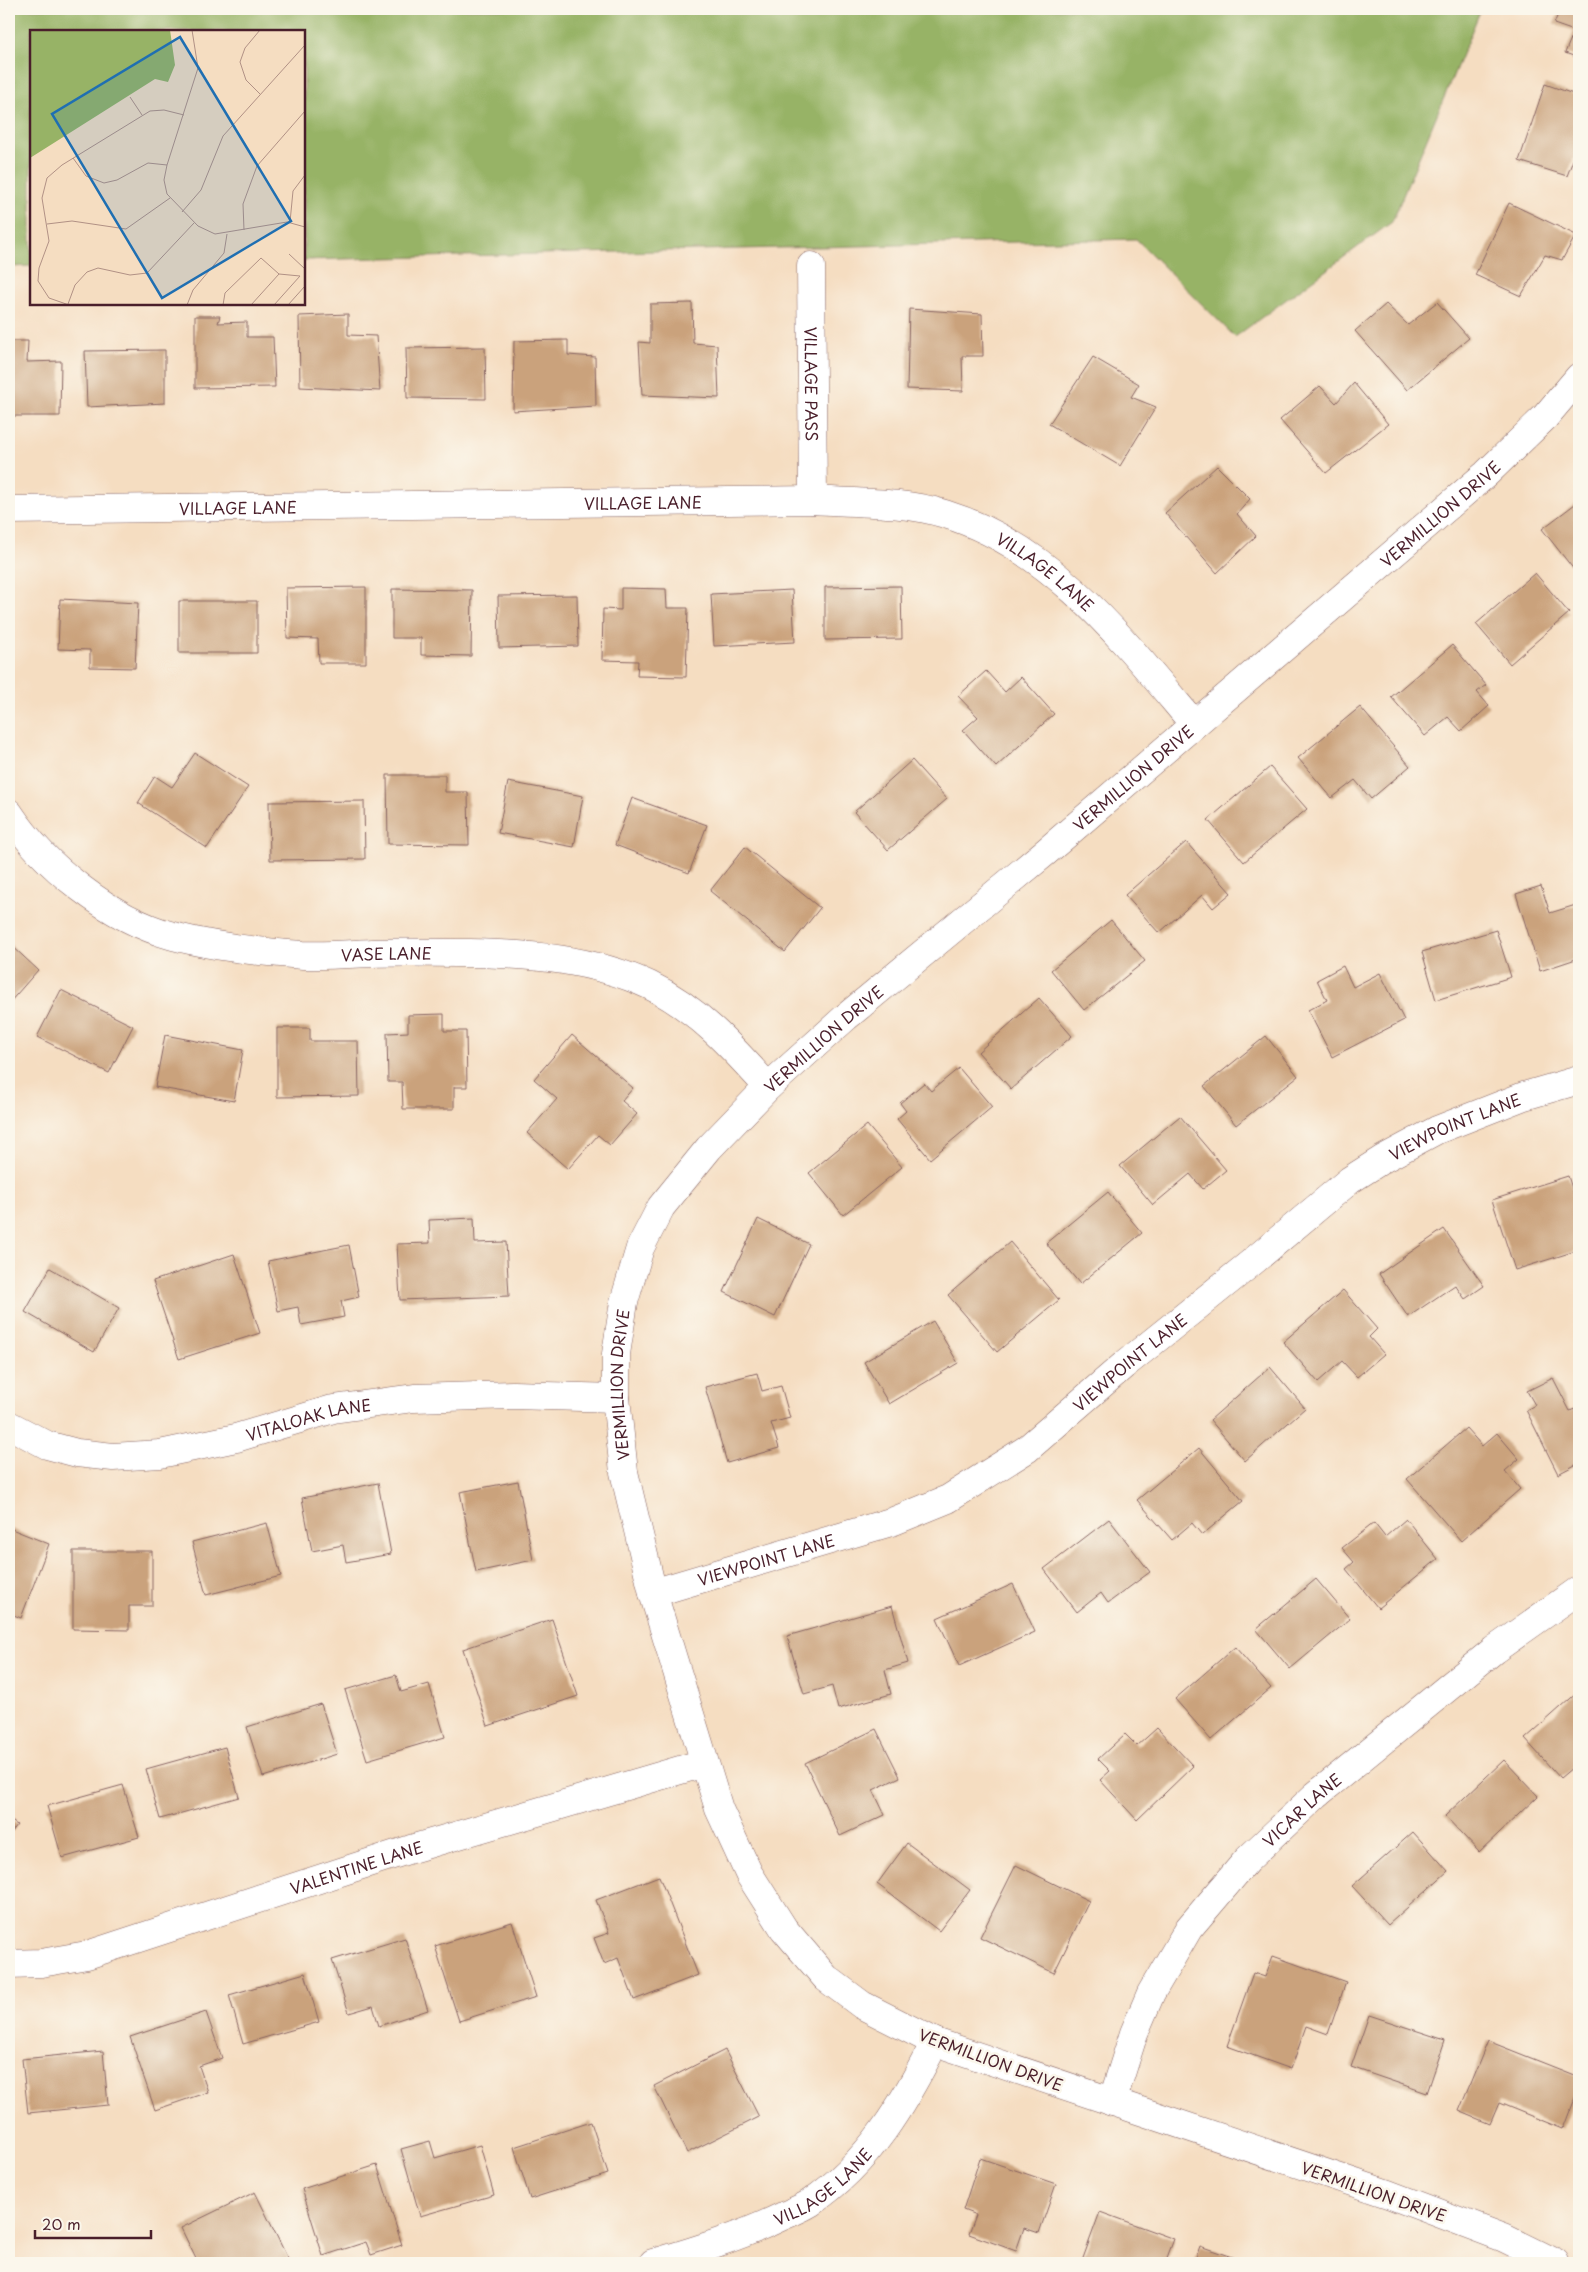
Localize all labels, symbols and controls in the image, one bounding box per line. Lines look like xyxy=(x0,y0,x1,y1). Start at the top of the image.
inset map xyxy=(30,30,305,305)
street label: VILLAGE PASS xyxy=(800,327,824,441)
street label: VERMILLION DRIVE xyxy=(1374,455,1505,572)
street label: VILLAGE LANE xyxy=(584,489,702,515)
street label: VILLAGE LANE xyxy=(179,494,297,520)
street label: VILLAGE LANE xyxy=(992,526,1100,616)
street label: VERMILLION DRIVE xyxy=(1067,719,1198,836)
street label: VASE LANE xyxy=(341,941,432,967)
street label: VERMILLION DRIVE xyxy=(758,979,888,1098)
street label: VIEWPOINT LANE xyxy=(1384,1086,1524,1166)
street label: VERMILLION DRIVE xyxy=(604,1307,635,1462)
street label: VIEWPOINT LANE xyxy=(1067,1307,1192,1416)
street label: VITALOAK LANE xyxy=(243,1392,372,1446)
street label: VIEWPOINT LANE xyxy=(695,1527,838,1591)
street label: VICAR LANE xyxy=(1257,1767,1346,1852)
street label: VALENTINE LANE xyxy=(287,1834,425,1900)
street label: VERMILLION DRIVE xyxy=(915,2022,1067,2096)
street label: VILLAGE LANE xyxy=(769,2142,877,2231)
street label: VERMILLION DRIVE xyxy=(1298,2155,1450,2227)
scale bar xyxy=(35,2207,151,2239)
text: 20 m xyxy=(42,2212,81,2235)

